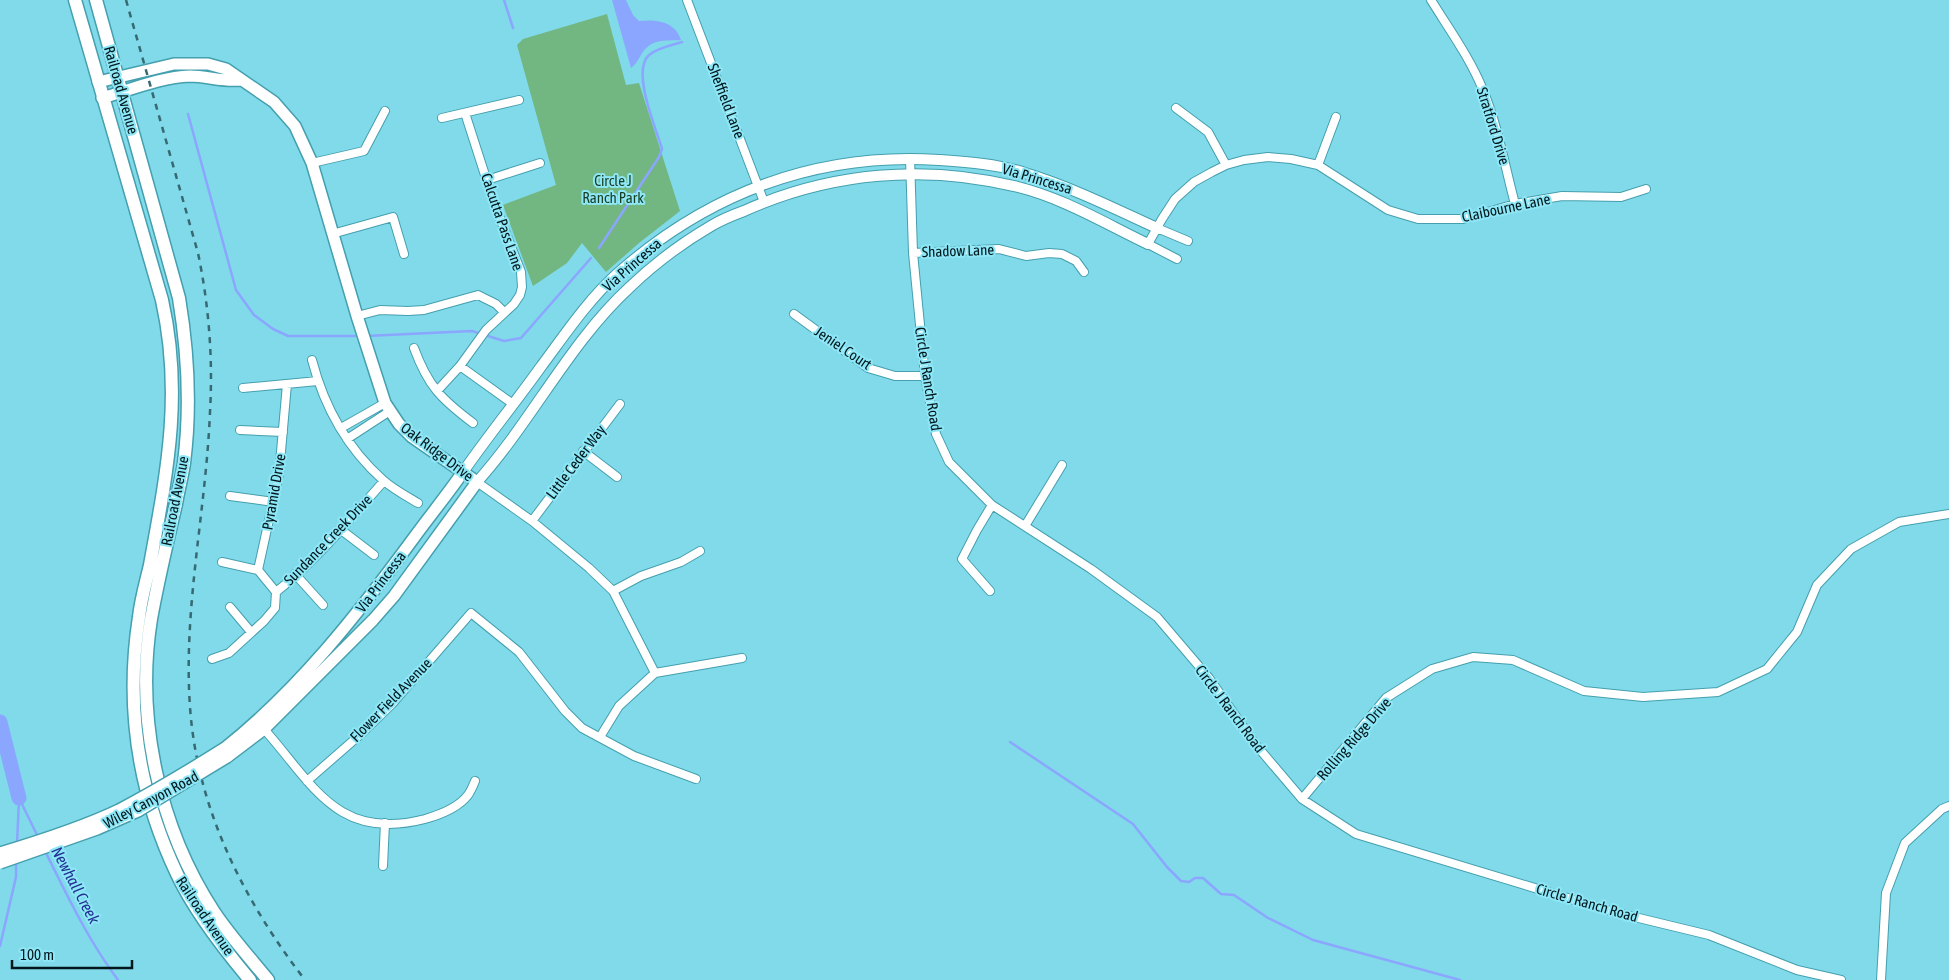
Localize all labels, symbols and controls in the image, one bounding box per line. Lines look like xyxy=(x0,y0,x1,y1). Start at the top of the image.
street label: Railroad Avenue xyxy=(101,44,142,136)
street label: Sheffield Lane xyxy=(704,61,749,141)
street label: Stratford Drive xyxy=(1474,85,1513,167)
street label: Via Princessa xyxy=(1000,160,1074,197)
street label: Calcutta Pass Lane xyxy=(478,171,527,273)
park label: Circle J Ranch Park xyxy=(582,172,644,206)
street label: Claibourne Lane xyxy=(1460,190,1552,225)
street label: Via Princessa xyxy=(599,234,665,295)
street label: Shadow Lane xyxy=(921,241,995,260)
street label: Jeniel Court xyxy=(812,322,875,373)
street label: Circle J Ranch Road xyxy=(912,326,945,432)
street label: Oak Ridge Drive xyxy=(398,419,477,485)
street label: Little Ceder Way xyxy=(542,421,609,502)
street label: Pyramid Drive xyxy=(258,452,289,531)
street label: Railroad Avenue xyxy=(157,454,192,547)
street label: Sundance Creek Drive xyxy=(280,491,375,588)
street label: Via Princessa xyxy=(352,548,409,616)
street label: Flower Field Avenue xyxy=(346,654,435,745)
street label: Circle J Ranch Road xyxy=(1192,662,1269,756)
street label: Rolling Ridge Drive xyxy=(1313,694,1394,783)
street label: Wiley Canyon Road xyxy=(100,767,201,832)
water label: Newhall Creek xyxy=(48,843,104,927)
street label: Railroad Avenue xyxy=(173,873,238,958)
street label: Circle J Ranch Road xyxy=(1534,880,1640,925)
scale bar xyxy=(12,938,132,970)
text: 100 m xyxy=(20,946,54,963)

